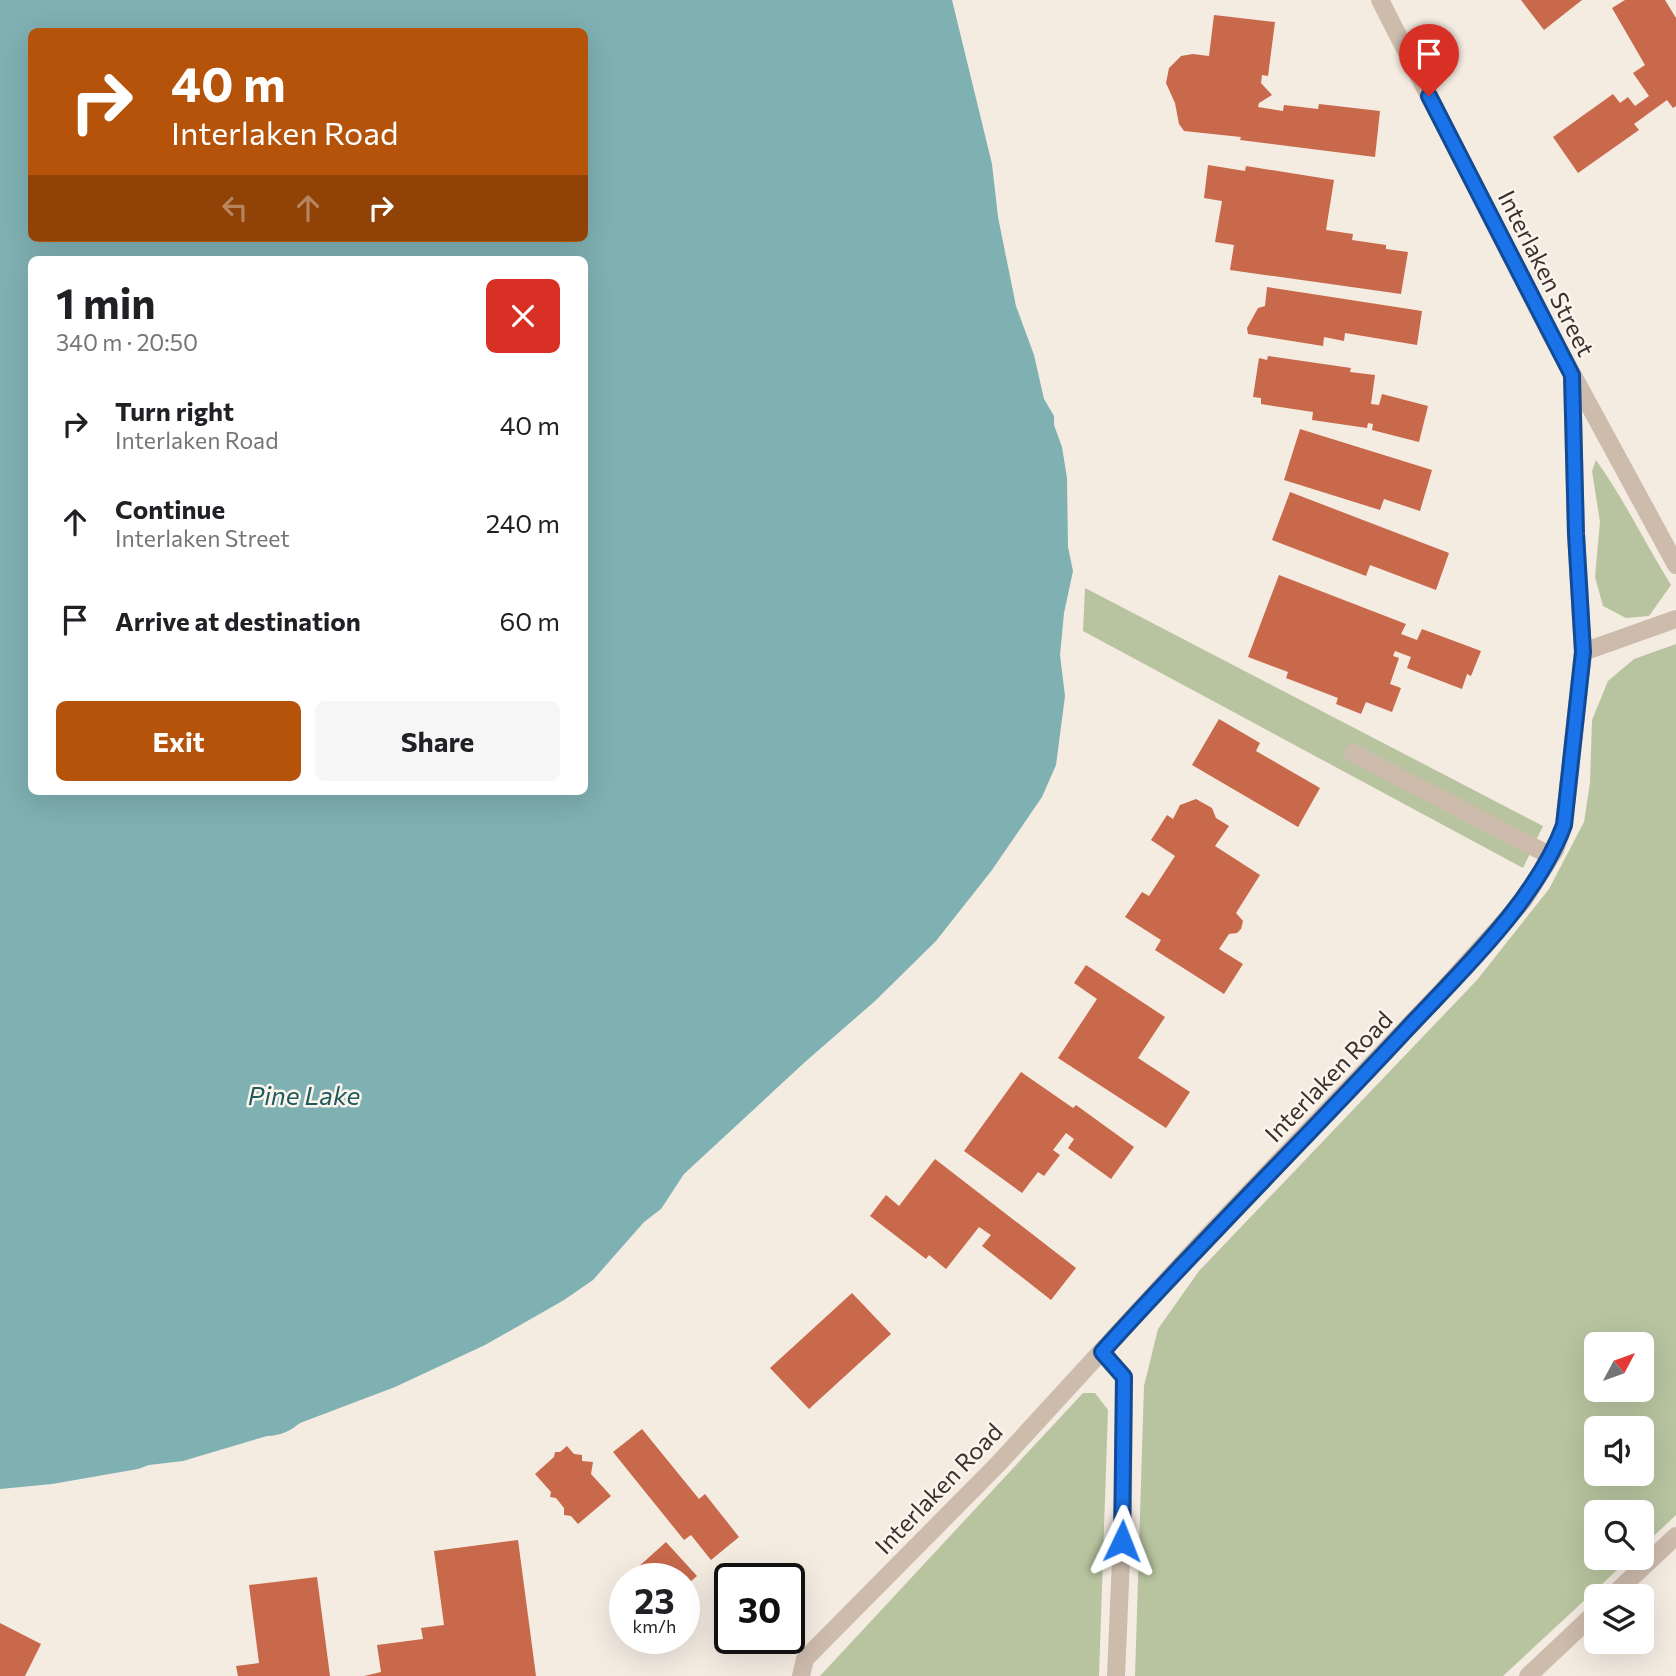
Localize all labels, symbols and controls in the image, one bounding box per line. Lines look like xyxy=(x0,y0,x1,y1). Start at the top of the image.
pin xyxy=(1399,24,1459,96)
icon: arrive xyxy=(1410,35,1448,73)
text: 40 m xyxy=(171,52,286,112)
icon: right xyxy=(56,56,147,147)
text: Interlaken Road xyxy=(171,112,398,152)
street label: Interlaken Street xyxy=(1493,185,1601,361)
icon: left xyxy=(216,189,254,227)
icon: ahead xyxy=(289,189,327,227)
icon: right xyxy=(362,189,400,227)
text: 1 min xyxy=(56,276,156,328)
button: close xyxy=(486,279,560,353)
text: 340 m · 20:50 xyxy=(56,328,198,356)
text: Turn right xyxy=(115,395,234,426)
icon: right xyxy=(56,405,94,443)
text: 40 m xyxy=(500,409,560,440)
text: Interlaken Road xyxy=(115,426,278,454)
text: Continue xyxy=(115,493,225,524)
icon: ahead xyxy=(56,503,94,541)
text: 240 m xyxy=(486,507,560,538)
text: Interlaken Street xyxy=(115,524,290,552)
icon: arrive xyxy=(56,601,94,639)
text: Arrive at destination xyxy=(115,605,361,636)
text: 60 m xyxy=(500,605,560,636)
button: Exit xyxy=(56,701,301,781)
button: Share xyxy=(315,701,560,781)
street label: Interlaken Road xyxy=(1258,1005,1398,1147)
water label: Pine Lake xyxy=(248,1079,360,1110)
north arrow xyxy=(1584,1332,1654,1402)
map controls xyxy=(1584,1332,1654,1654)
button: sound xyxy=(1584,1416,1654,1486)
street label: Interlaken Road xyxy=(868,1417,1008,1559)
button: search xyxy=(1584,1500,1654,1570)
position arrow xyxy=(1085,1504,1159,1578)
speed limit sign: 30 xyxy=(714,1563,805,1654)
text: 23 xyxy=(634,1578,675,1621)
button: layers xyxy=(1584,1584,1654,1654)
text: km/h xyxy=(633,1615,676,1637)

